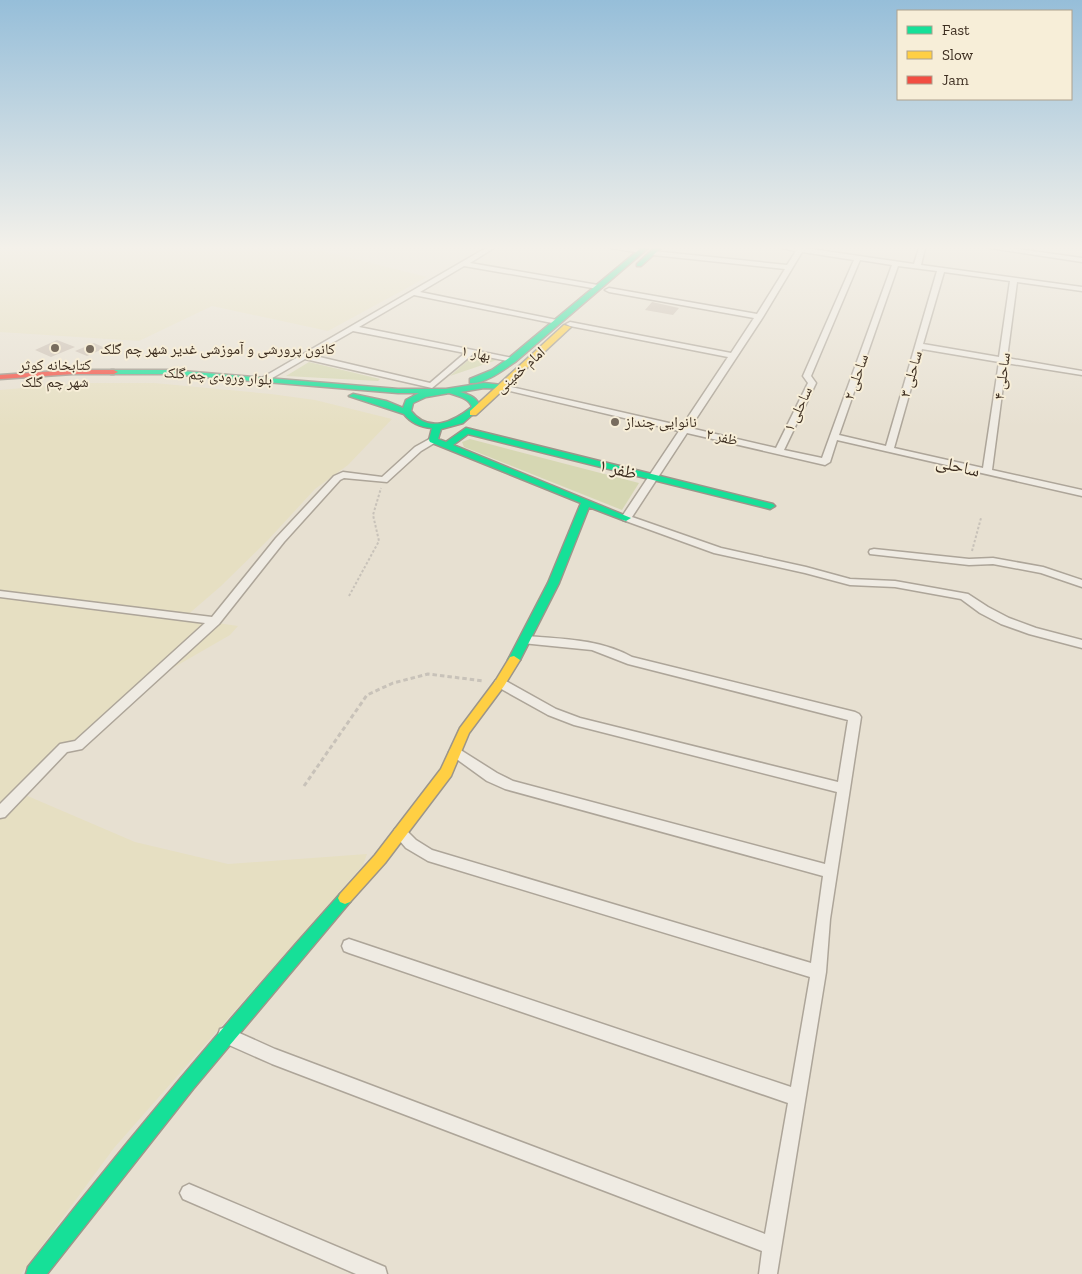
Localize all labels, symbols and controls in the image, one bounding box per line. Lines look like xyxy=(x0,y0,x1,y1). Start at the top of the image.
legend xyxy=(897,10,1072,100)
text: Fast xyxy=(942,21,970,39)
text: Slow xyxy=(942,46,974,64)
text: Jam xyxy=(942,71,969,89)
place label: کانون پرورشی و آموزشی غدیر شهر چم گلک xyxy=(100,340,335,359)
street label: بهار ۱ xyxy=(460,341,492,365)
marker: کتابخانه کوثر شهر چم گلک xyxy=(49,342,61,354)
marker: کانون پرورشی و آموزشی غدیر شهر چم گلک xyxy=(84,343,96,355)
street label: امام خمینی xyxy=(491,343,549,398)
street label: ساحلی ۳ xyxy=(896,349,927,400)
street label: ساحلی ۴ xyxy=(990,351,1015,401)
street label: ساحلی ۲ xyxy=(840,352,873,403)
place label: کتابخانه کوثر شهر چم گلک xyxy=(18,356,91,392)
street label: بلوار ورودی چم گلک xyxy=(163,363,273,390)
street label: ساحلی ۱ xyxy=(780,384,817,435)
place label: نانوایی چنداز xyxy=(624,413,697,432)
marker: نانوایی چنداز xyxy=(609,416,621,428)
street label: ظفر ۲ xyxy=(704,425,740,449)
street label: ساحلی xyxy=(934,450,982,482)
street label: ظفر ۱ xyxy=(597,454,639,484)

